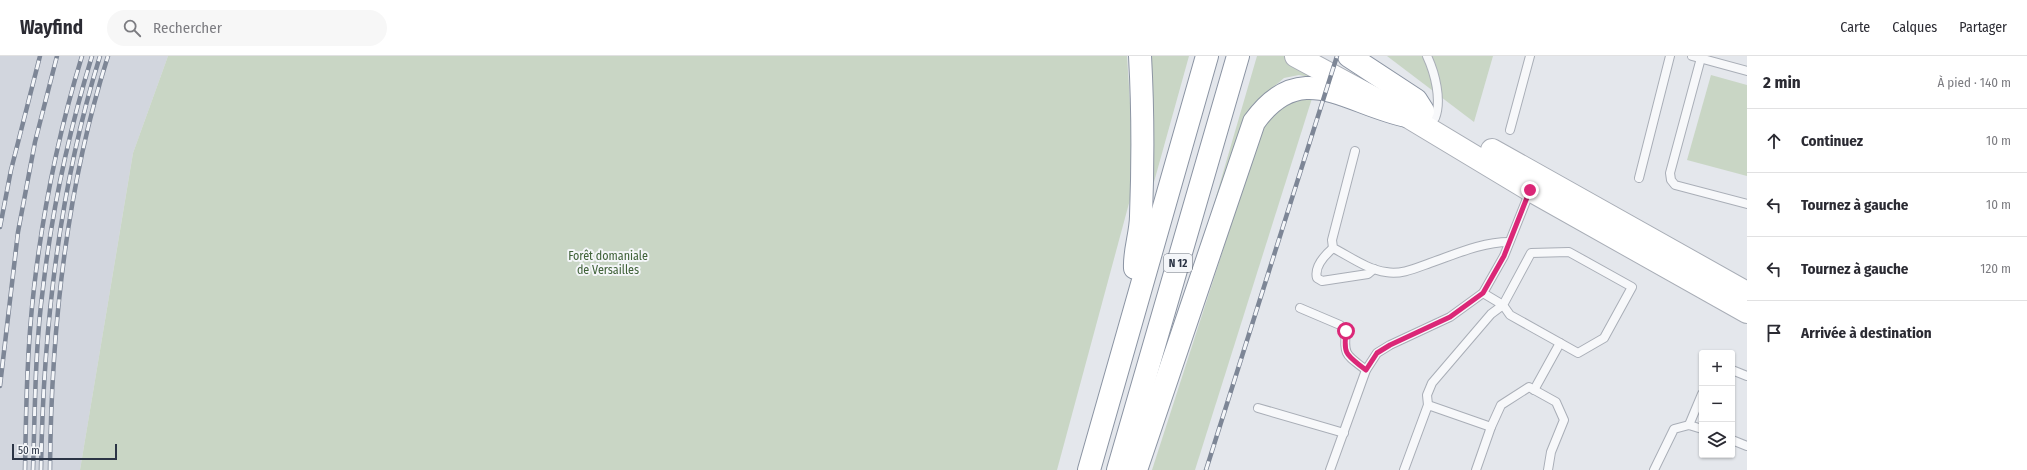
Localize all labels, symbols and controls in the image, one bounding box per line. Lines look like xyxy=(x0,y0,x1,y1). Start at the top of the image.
search box xyxy=(107,10,387,46)
text: Wayfind xyxy=(20,16,83,39)
icon: search xyxy=(121,17,143,39)
text: Rechercher xyxy=(153,19,222,37)
text: Carte xyxy=(1840,19,1870,36)
text: Calques xyxy=(1892,19,1937,36)
text: Partager xyxy=(1959,19,2007,36)
text: 2 min xyxy=(1763,72,1801,93)
text: À pied · 140 m xyxy=(1937,75,2011,90)
icon: ahead xyxy=(1763,130,1785,152)
text: Continuez xyxy=(1801,132,1863,150)
text: 10 m xyxy=(1986,133,2011,148)
route end xyxy=(1521,181,1539,199)
icon: left xyxy=(1763,194,1785,216)
text: Tournez à gauche xyxy=(1801,196,1908,214)
text: 10 m xyxy=(1986,197,2011,212)
park label: Forêt domaniale de Versailles xyxy=(568,249,648,277)
road number: N 12 xyxy=(1164,254,1192,272)
icon: left xyxy=(1763,258,1785,280)
text: Tournez à gauche xyxy=(1801,260,1908,278)
text: 120 m xyxy=(1980,261,2011,276)
route start xyxy=(1337,322,1355,340)
icon: arrive xyxy=(1763,322,1785,344)
text: Arrivée à destination xyxy=(1801,324,1932,342)
map controls xyxy=(1699,350,1735,458)
button: + xyxy=(1699,350,1735,386)
button: − xyxy=(1699,386,1735,422)
button: layers xyxy=(1699,422,1735,458)
scale bar xyxy=(12,442,117,461)
text: 50 m xyxy=(18,444,40,457)

